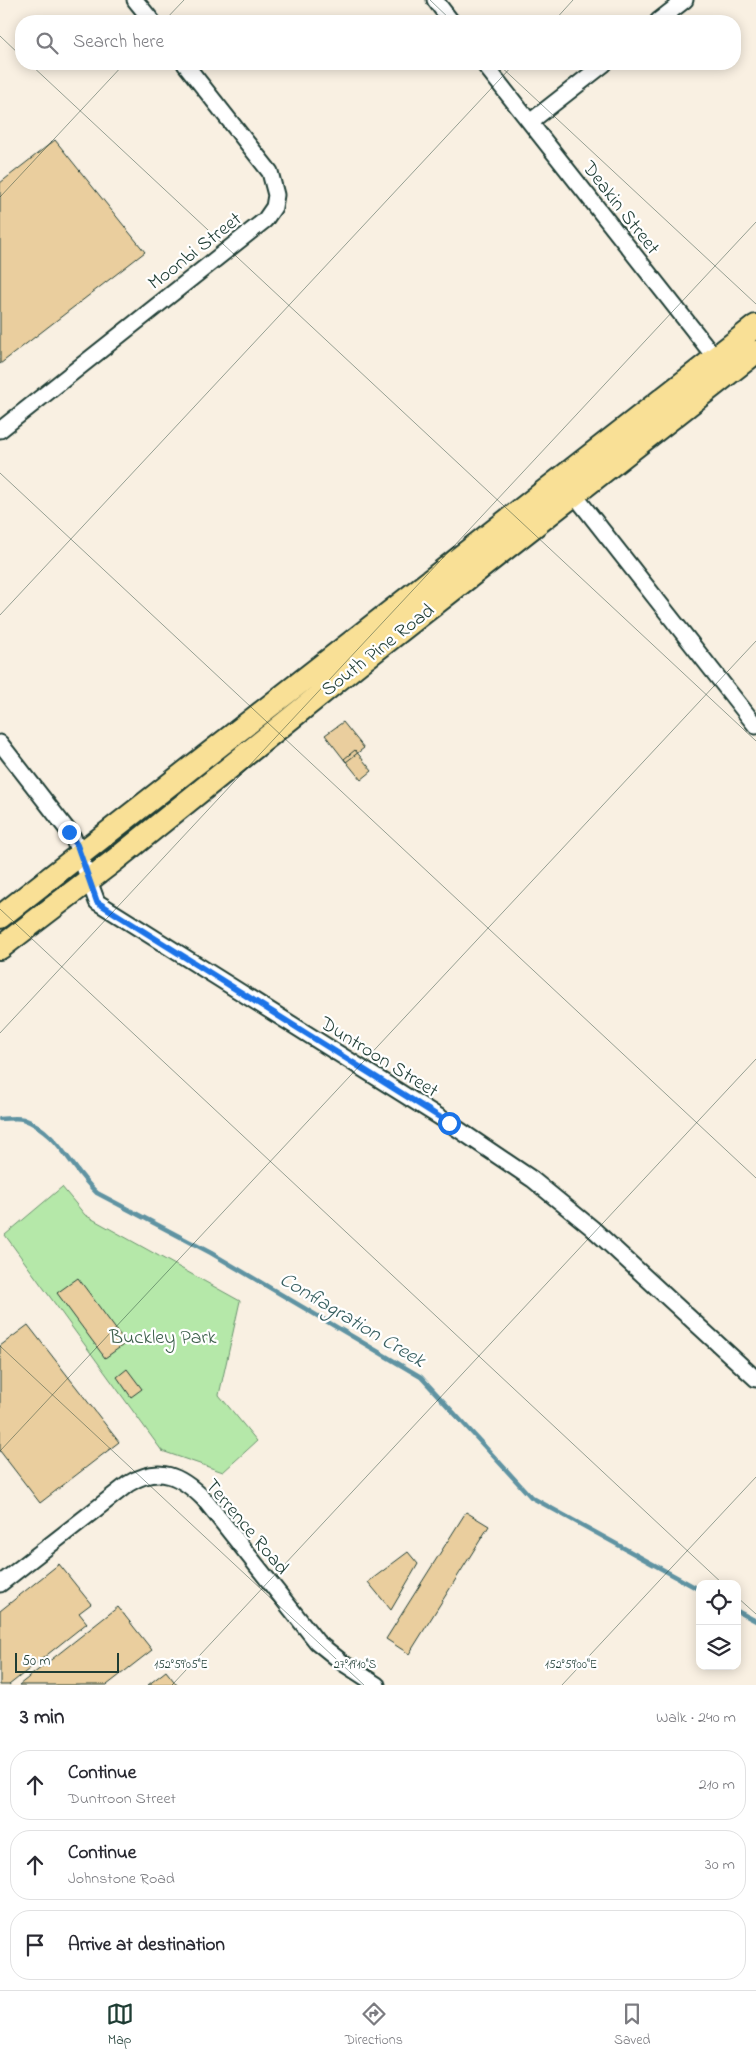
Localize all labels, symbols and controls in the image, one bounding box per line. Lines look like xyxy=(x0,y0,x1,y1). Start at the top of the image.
search box xyxy=(15,15,741,70)
icon: search xyxy=(33,29,61,57)
text: Search here xyxy=(73,29,164,56)
street label: Deakin Street xyxy=(573,155,666,262)
street label: Moonbi Street xyxy=(142,206,249,298)
street label: South Pine Road xyxy=(316,597,442,705)
route end xyxy=(58,821,81,844)
street label: Duntroon Street xyxy=(313,1010,444,1106)
route start xyxy=(438,1112,461,1135)
water label: Conflagration Creek xyxy=(273,1265,431,1377)
park label: Buckley Park xyxy=(108,1324,217,1353)
street label: Terrence Road xyxy=(197,1473,295,1582)
map controls xyxy=(696,1580,741,1670)
button: locate xyxy=(696,1580,741,1625)
button: layers xyxy=(696,1625,741,1670)
scale bar xyxy=(15,1650,119,1673)
text: 50 m xyxy=(22,1651,50,1672)
text: 152°59'05"E xyxy=(154,1656,208,1674)
text: 27°19'10"S xyxy=(334,1656,376,1674)
text: 152°59'00"E xyxy=(545,1656,597,1674)
text: 3 min xyxy=(20,1703,64,1733)
text: Walk · 240 m xyxy=(656,1706,736,1730)
text: Continue xyxy=(68,1760,136,1787)
icon: ahead xyxy=(21,1771,49,1799)
text: 210 m xyxy=(699,1773,735,1797)
text: Duntroon Street xyxy=(68,1787,176,1811)
text: Continue xyxy=(68,1840,136,1867)
icon: ahead xyxy=(21,1851,49,1879)
text: 30 m xyxy=(705,1853,735,1877)
text: Johnstone Road xyxy=(68,1867,175,1891)
icon: arrive xyxy=(21,1931,49,1959)
text: Arrive at destination xyxy=(68,1932,225,1959)
tab: Map xyxy=(106,2000,134,2051)
tab: Directions xyxy=(345,2000,403,2051)
tab: Saved xyxy=(614,2000,650,2051)

